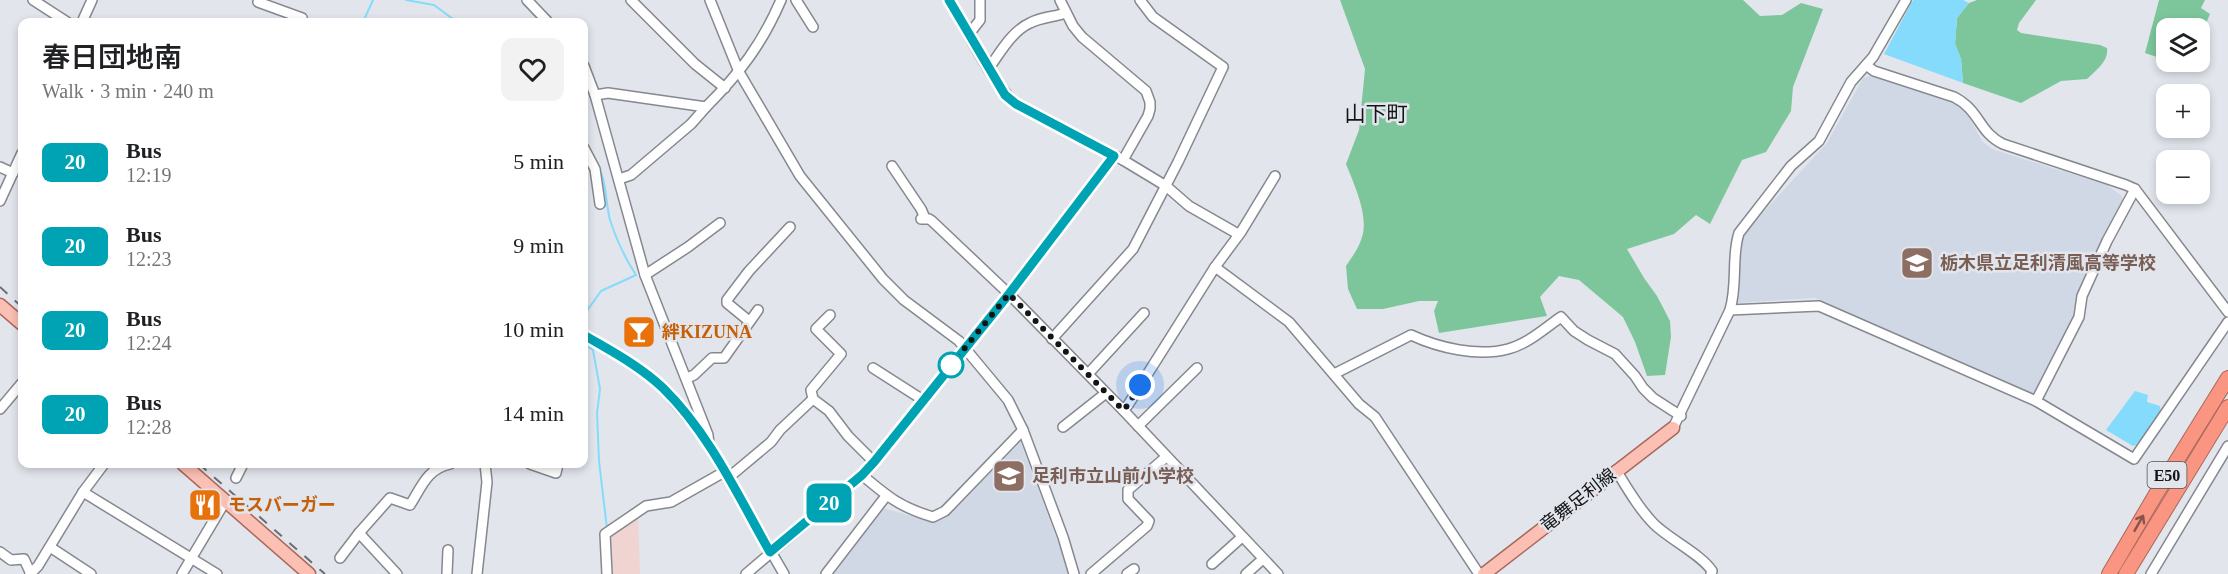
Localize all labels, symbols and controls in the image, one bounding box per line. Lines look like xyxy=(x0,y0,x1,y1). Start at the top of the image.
map controls xyxy=(2156,18,2210,204)
button: layers xyxy=(2156,18,2210,72)
button: heart xyxy=(501,38,564,101)
text: 春日団地南 xyxy=(42,42,182,73)
text: Walk · 3 min · 240 m xyxy=(42,80,214,102)
button: + xyxy=(2156,84,2210,138)
district label: 山下町 xyxy=(1345,102,1408,126)
text: Bus xyxy=(126,138,161,163)
text: 5 min xyxy=(513,149,564,174)
text: 20 xyxy=(65,150,86,174)
button: − xyxy=(2156,150,2210,204)
text: 12:19 xyxy=(126,164,172,186)
text: Bus xyxy=(126,222,161,247)
text: 9 min xyxy=(513,233,564,258)
text: 20 xyxy=(65,234,86,258)
school or university icon: 栃木県立足利清風高等学校 xyxy=(1899,245,1935,281)
text: 12:23 xyxy=(126,248,172,270)
place label: 栃木県立足利清風高等学校 xyxy=(1940,253,2156,273)
text: Bus xyxy=(126,306,161,331)
bar icon: 絆KIZUNA xyxy=(621,314,657,350)
text: 10 min xyxy=(502,317,564,342)
text: 20 xyxy=(65,318,86,342)
place label: 絆KIZUNA xyxy=(662,322,752,342)
text: 12:24 xyxy=(126,332,172,354)
unlabelled marker xyxy=(938,352,964,378)
your location xyxy=(1125,370,1155,400)
text: Bus xyxy=(126,390,161,415)
text: 14 min xyxy=(502,401,564,426)
text: 20 xyxy=(65,402,86,426)
text: 12:28 xyxy=(126,416,172,438)
school or university icon: 足利市立山前小学校 xyxy=(991,458,1027,494)
road number: E50 xyxy=(2148,462,2186,488)
street label: 竜舞足利線 xyxy=(1536,464,1620,536)
place label: 足利市立山前小学校 xyxy=(1032,466,1194,486)
line badge: 20 xyxy=(802,484,856,522)
restaurant icon: モスバーガー xyxy=(187,487,223,523)
text: 20 xyxy=(819,491,840,515)
place label: モスバーガー xyxy=(228,495,336,515)
one-way arrow xyxy=(2133,515,2145,532)

